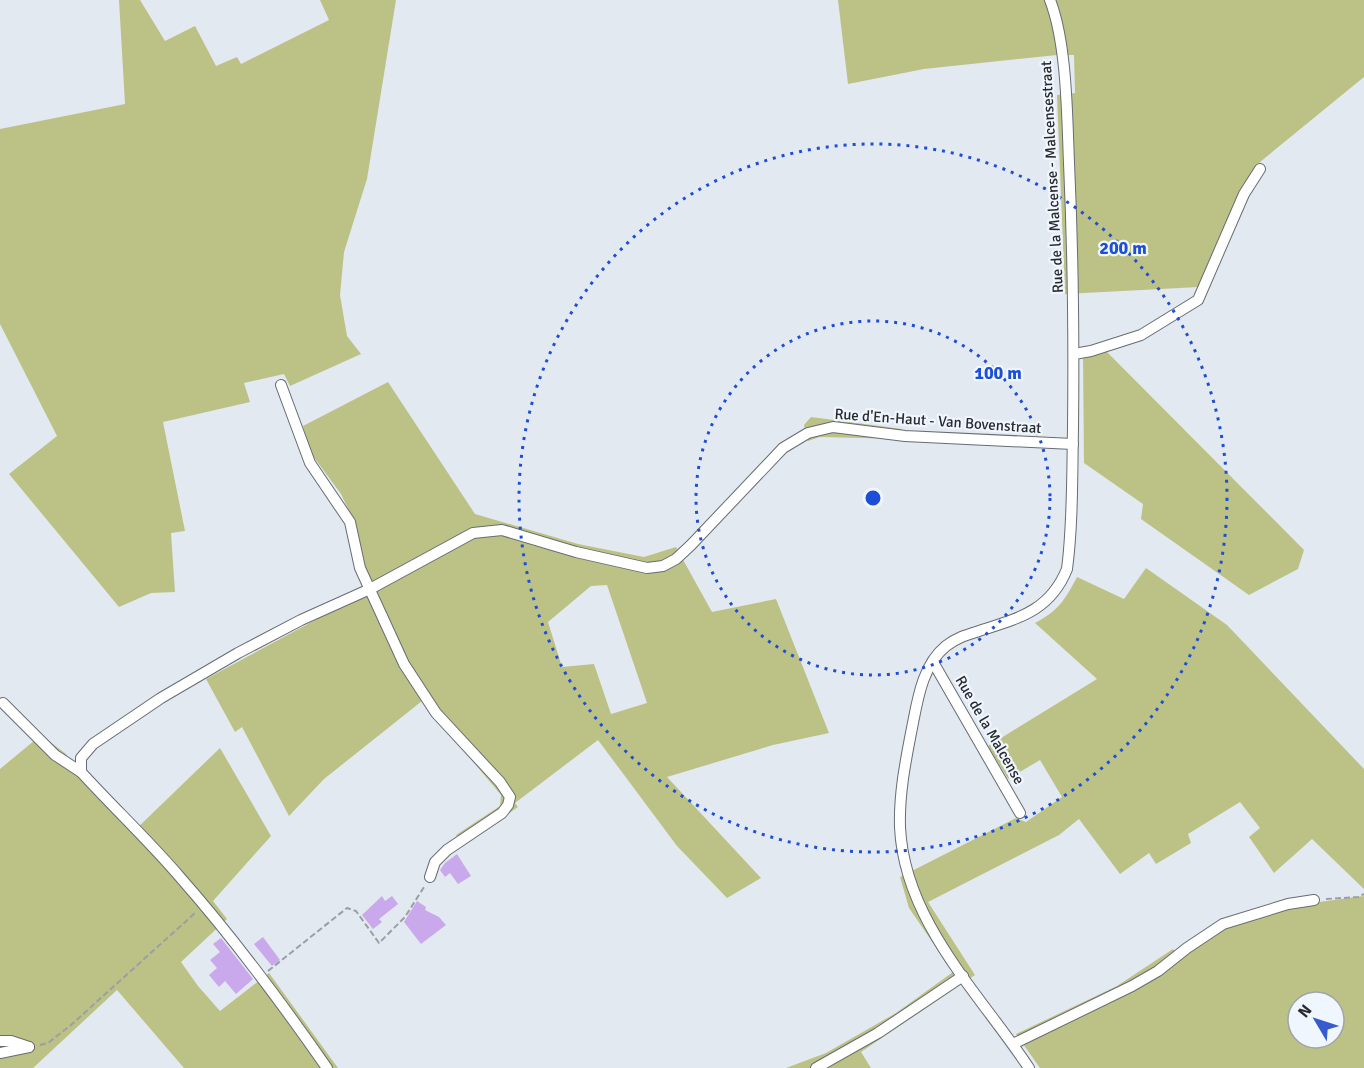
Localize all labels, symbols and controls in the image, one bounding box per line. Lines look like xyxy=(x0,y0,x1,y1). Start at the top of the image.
street label: Rue de la Malcense - Malcensestraat xyxy=(1037,60,1067,294)
text: 200 m xyxy=(1099,237,1147,259)
text: 100 m xyxy=(974,362,1022,384)
street label: Rue d'En-Haut - Van Bovenstraat xyxy=(834,405,1042,437)
centre of rings xyxy=(863,488,883,508)
street label: Rue de la Malcense xyxy=(952,672,1028,788)
north arrow xyxy=(1286,990,1346,1050)
text: N xyxy=(1294,1001,1316,1022)

